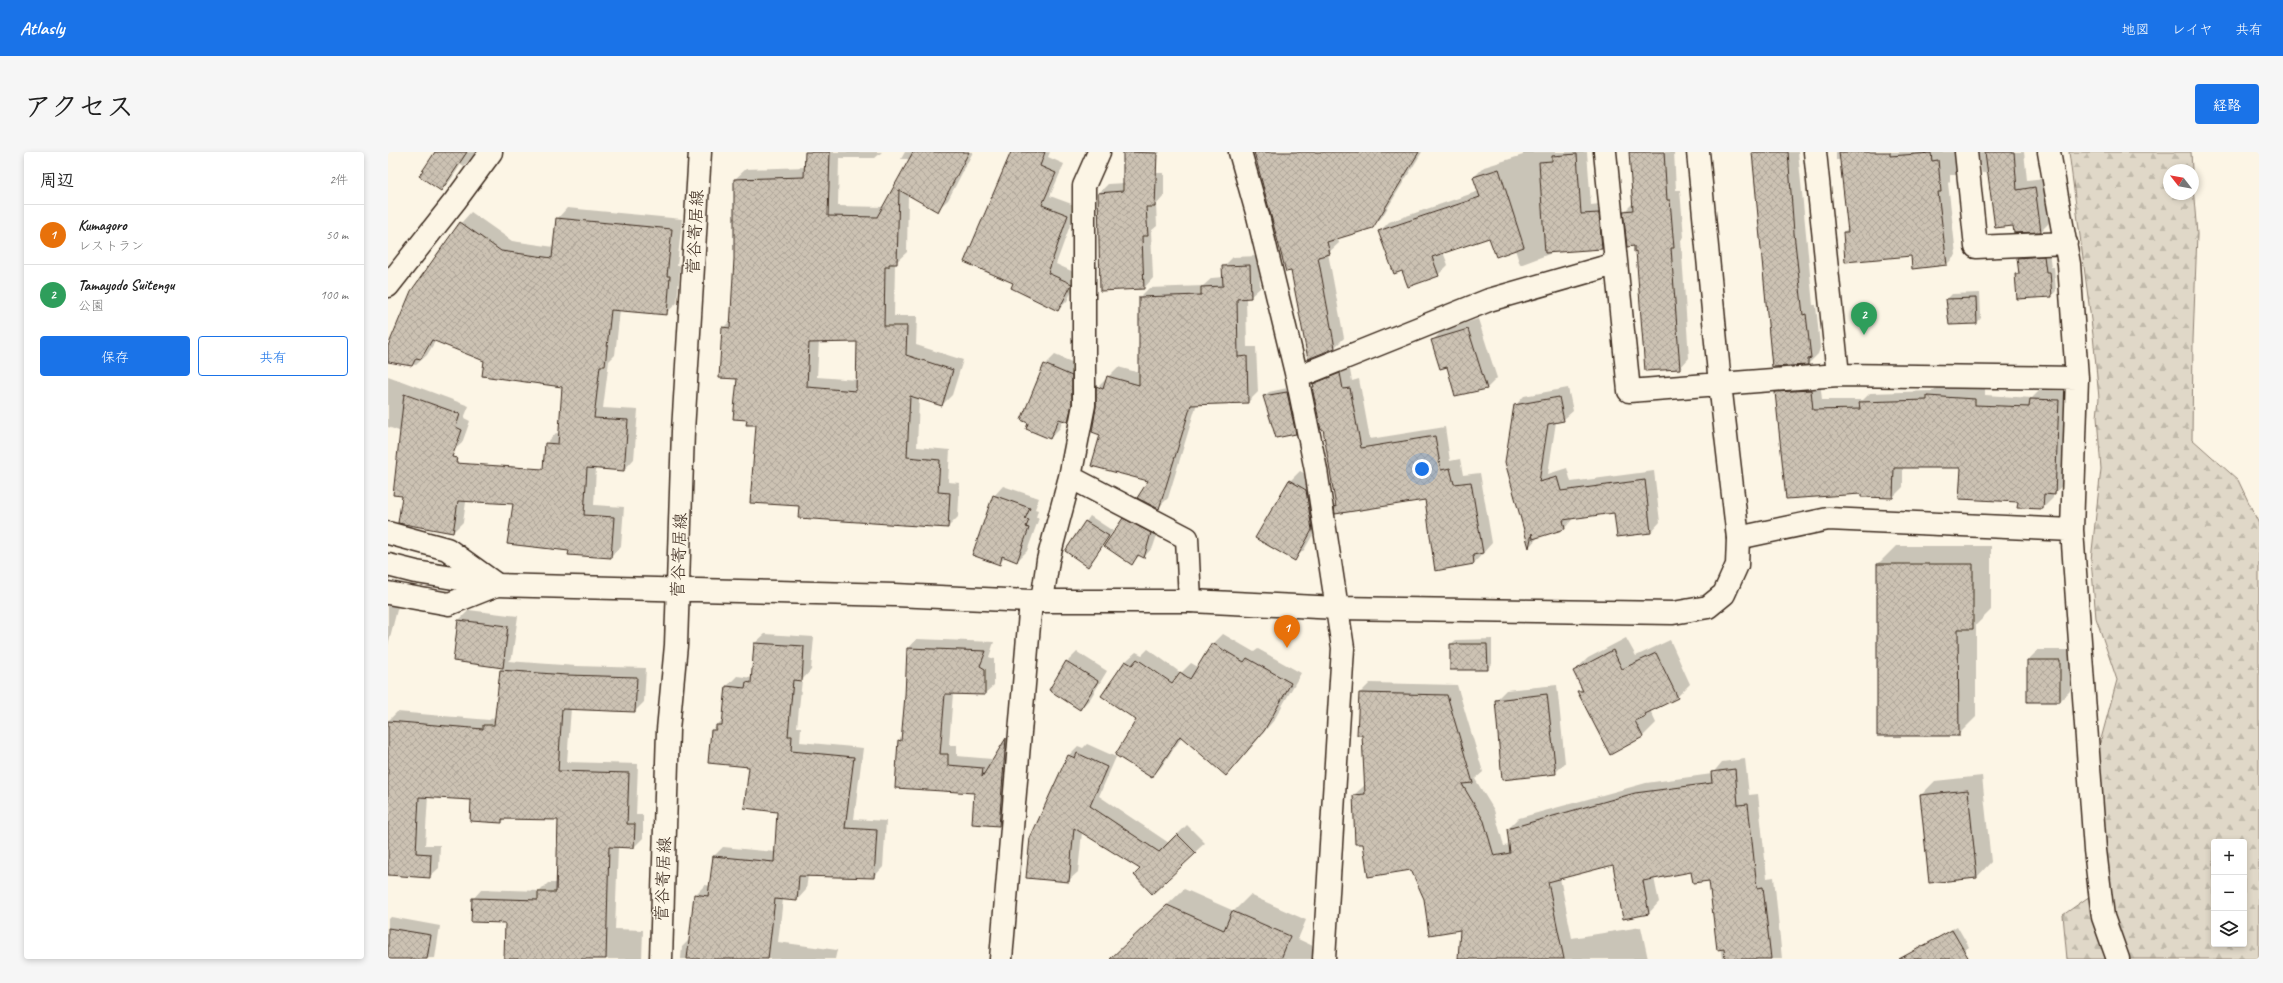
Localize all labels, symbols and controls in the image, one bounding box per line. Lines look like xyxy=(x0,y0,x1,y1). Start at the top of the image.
text: Atlasly xyxy=(20,16,64,40)
text: 地図 xyxy=(2122,21,2150,38)
text: レイヤ xyxy=(2172,21,2213,38)
text: 共有 xyxy=(2235,21,2263,38)
button: 経路 xyxy=(2195,84,2259,124)
text: アクセス xyxy=(24,89,134,124)
north arrow xyxy=(2163,164,2199,200)
text: 周辺 xyxy=(40,170,74,191)
text: 2件 xyxy=(329,172,348,188)
street label: 菅谷寄居線 xyxy=(682,189,708,275)
text: Kumagoro xyxy=(78,216,127,235)
text: 1 xyxy=(50,227,56,243)
text: 50 m xyxy=(326,227,348,243)
text: レストラン xyxy=(78,238,144,254)
text: Tamayodo Suitengu xyxy=(78,276,174,295)
text: 2 xyxy=(50,287,56,303)
text: 100 m xyxy=(320,287,348,303)
text: 公園 xyxy=(78,298,104,314)
pin: 2 xyxy=(1851,302,1877,335)
button: 保存 xyxy=(40,336,190,376)
button: 共有 xyxy=(198,336,348,376)
your location xyxy=(1412,459,1432,479)
street label: 菅谷寄居線 xyxy=(667,512,691,598)
pin: 1 xyxy=(1274,615,1300,648)
street label: 菅谷寄居線 xyxy=(651,836,675,922)
map controls xyxy=(2211,839,2247,947)
button: + xyxy=(2211,839,2247,875)
button: − xyxy=(2211,875,2247,911)
button: layers xyxy=(2211,911,2247,947)

